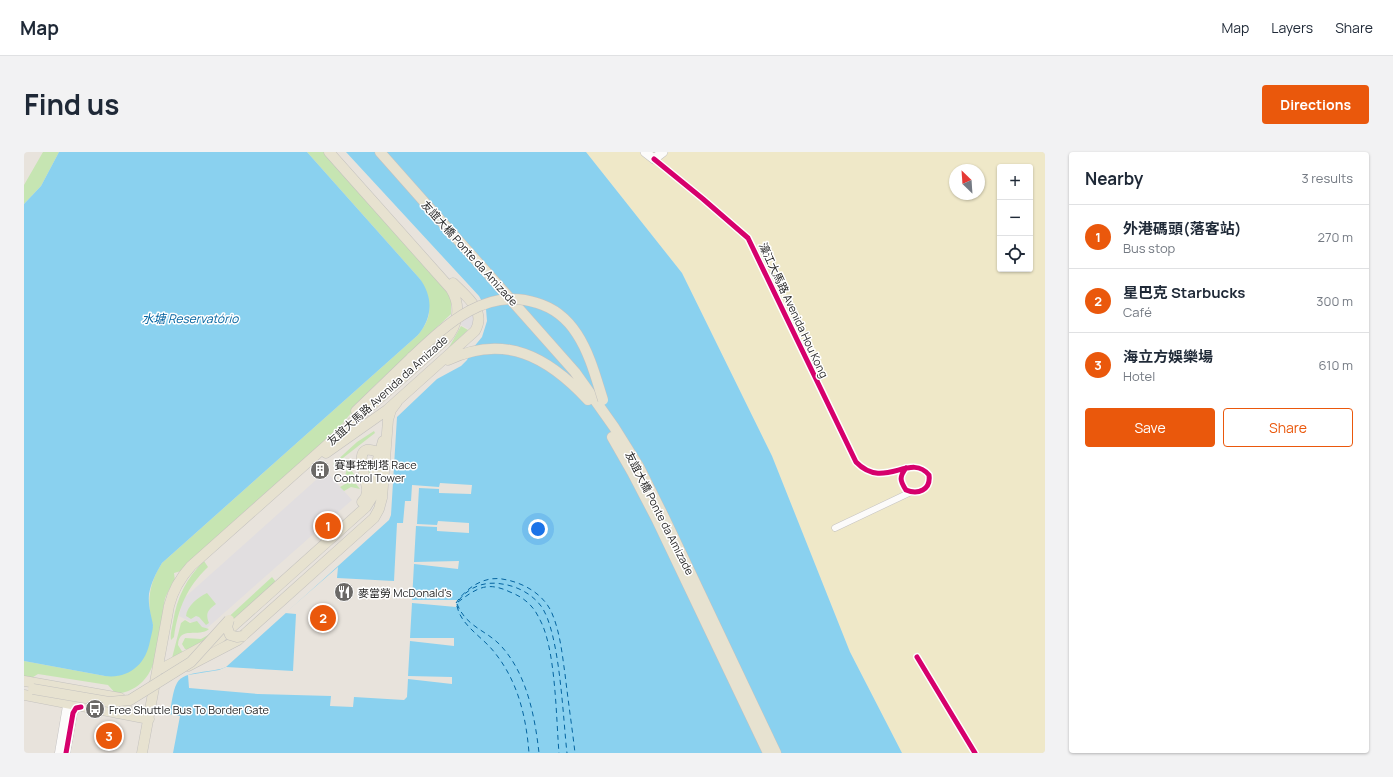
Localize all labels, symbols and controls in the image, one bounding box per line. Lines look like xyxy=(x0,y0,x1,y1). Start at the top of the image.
text: Map xyxy=(20,15,59,41)
text: Map xyxy=(1221,18,1249,37)
text: Layers xyxy=(1271,18,1313,37)
text: Share xyxy=(1335,18,1373,37)
text: Find us xyxy=(24,85,119,123)
button: Directions xyxy=(1262,85,1369,124)
north arrow xyxy=(949,164,985,200)
map controls xyxy=(997,164,1033,272)
button: + xyxy=(997,164,1033,200)
text: Nearby xyxy=(1085,167,1143,190)
text: 3 results xyxy=(1301,169,1353,187)
street label: 友誼大橋 Ponte da Amizade xyxy=(419,197,522,309)
button: − xyxy=(997,200,1033,236)
text: 外港碼頭(落客站) xyxy=(1123,218,1242,239)
text: 1 xyxy=(1095,228,1101,246)
text: 270 m xyxy=(1318,228,1353,246)
button: locate xyxy=(997,236,1033,272)
text: Bus stop xyxy=(1123,239,1175,257)
street label: 濠江大馬路 Avenida Hou Kong xyxy=(756,240,832,380)
text: 星巴克 Starbucks xyxy=(1123,282,1245,303)
text: 2 xyxy=(1094,292,1102,310)
text: 300 m xyxy=(1316,292,1353,310)
text: Café xyxy=(1123,303,1152,321)
water label: 水塘 Reservatório xyxy=(142,310,239,327)
street label: 友誼大馬路 Avenida da Amizade xyxy=(323,331,451,448)
text: 海立方娛樂場 xyxy=(1123,346,1213,367)
text: 3 xyxy=(1094,356,1102,374)
text: 610 m xyxy=(1319,356,1353,374)
text: Hotel xyxy=(1123,367,1155,385)
button: Save xyxy=(1085,408,1215,447)
button: Share xyxy=(1223,408,1353,447)
street label: 友誼大橋 Ponte da Amizade xyxy=(622,449,698,578)
place label: 賽事控制塔 Race Control Tower xyxy=(334,457,417,485)
building icon: 賽事控制塔 Race Control Tower xyxy=(309,459,331,481)
pin: 1 xyxy=(315,511,341,541)
your location xyxy=(528,519,548,539)
restaurant icon: 麥當勞 McDonald's xyxy=(333,581,355,603)
place label: 麥當勞 McDonald's xyxy=(358,585,452,600)
pin: 2 xyxy=(310,603,336,633)
bus stop icon: Free Shuttle Bus To Border Gate xyxy=(84,698,106,720)
place label: Free Shuttle Bus To Border Gate xyxy=(109,702,270,717)
pin: 3 xyxy=(96,721,122,751)

